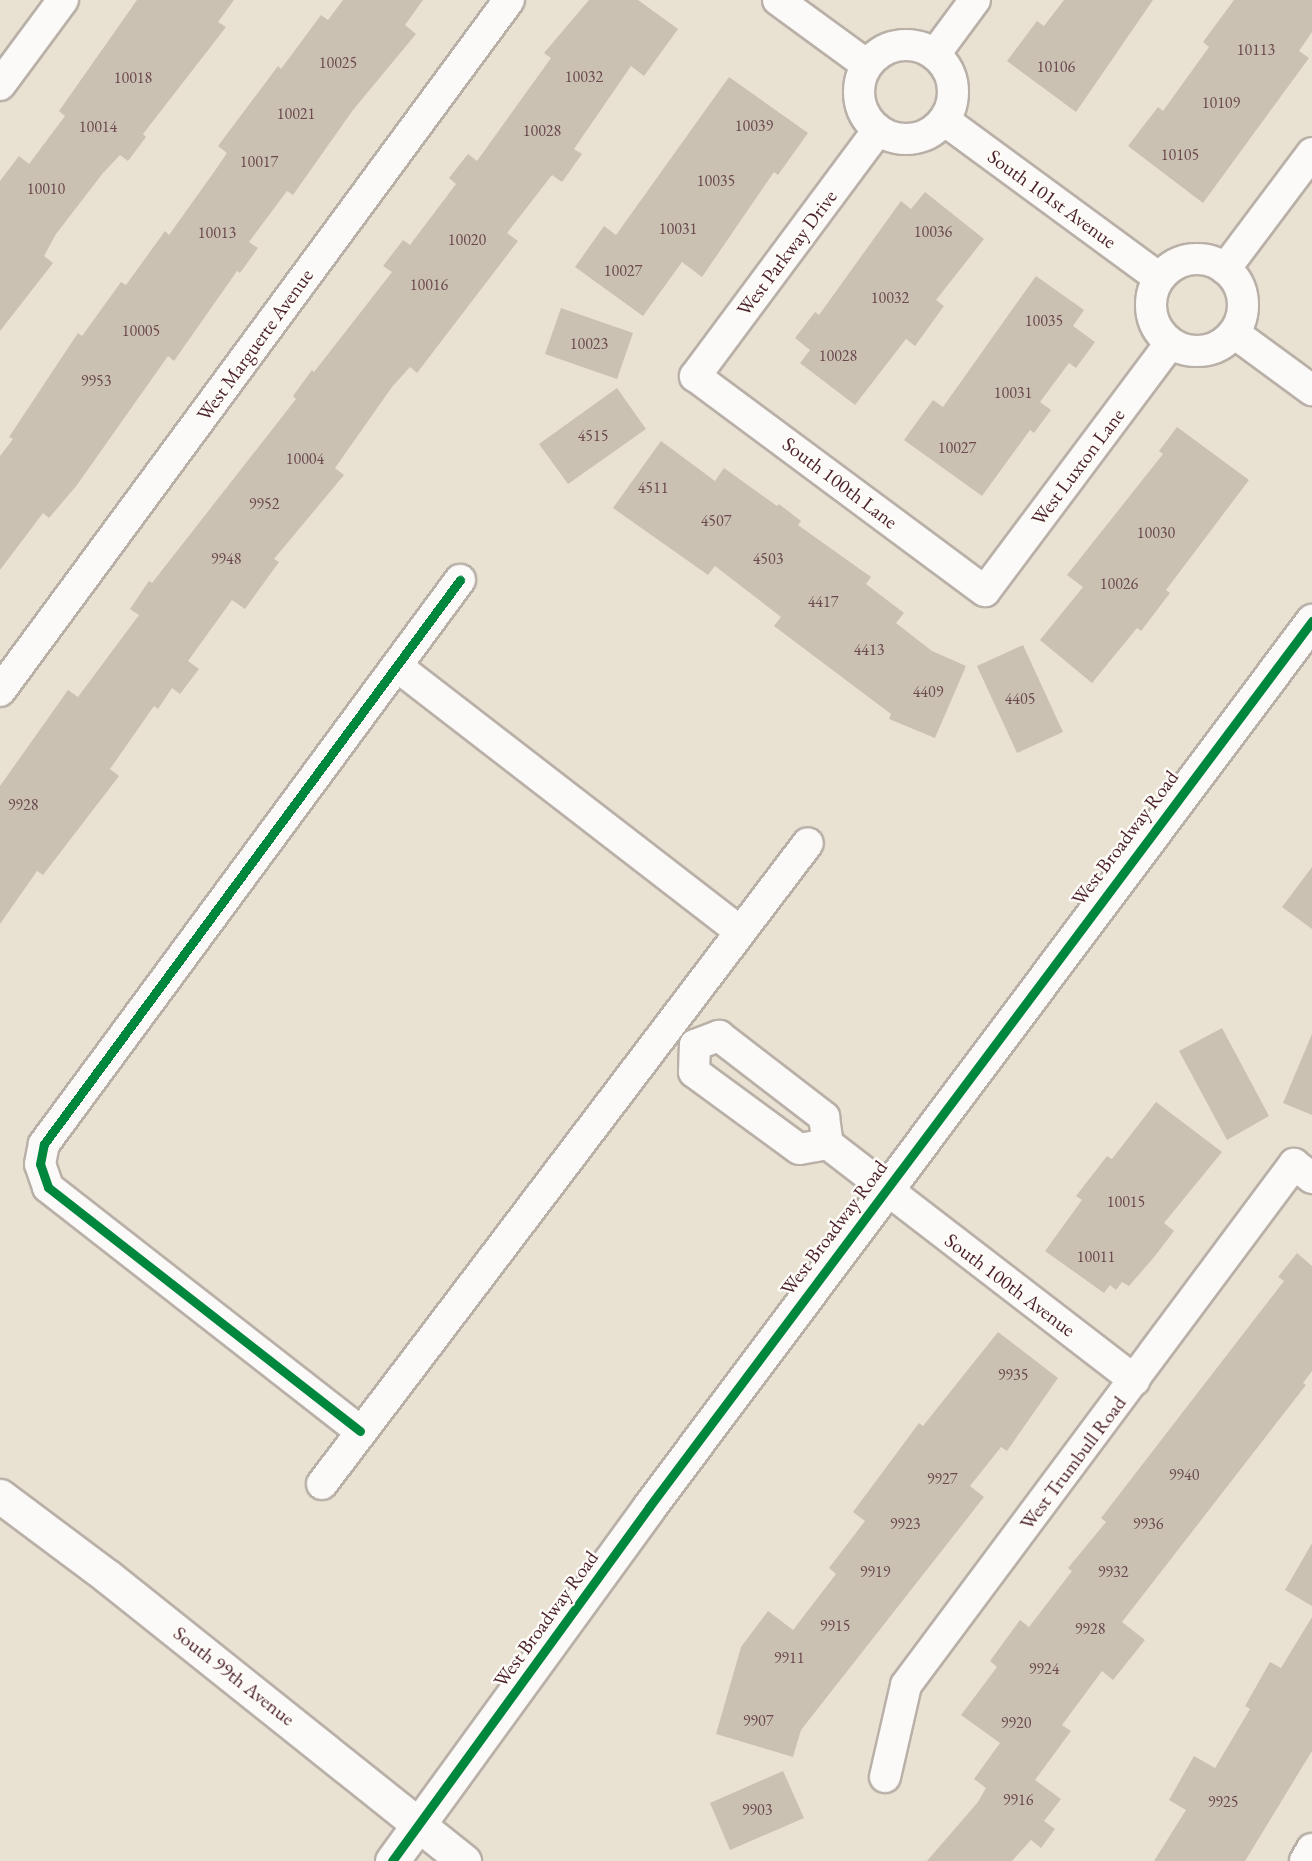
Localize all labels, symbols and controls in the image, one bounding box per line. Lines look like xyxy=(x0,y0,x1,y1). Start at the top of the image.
house number: 10113 xyxy=(1237,40,1275,60)
house number: 10025 xyxy=(319,53,357,73)
house number: 10106 xyxy=(1037,57,1075,77)
house number: 10032 xyxy=(565,67,603,87)
house number: 10018 xyxy=(114,68,152,88)
house number: 10109 xyxy=(1202,93,1240,113)
house number: 10021 xyxy=(277,104,315,124)
house number: 10039 xyxy=(735,116,773,136)
house number: 10014 xyxy=(79,117,117,137)
house number: 10028 xyxy=(523,121,561,141)
street label: South 101st Avenue xyxy=(983,144,1121,254)
house number: 10105 xyxy=(1161,145,1199,165)
house number: 10017 xyxy=(240,152,278,172)
house number: 10035 xyxy=(697,171,735,191)
house number: 10010 xyxy=(27,179,65,199)
street label: West Parkway Drive xyxy=(732,185,842,321)
house number: 10031 xyxy=(659,219,697,239)
house number: 10036 xyxy=(914,222,952,242)
house number: 10013 xyxy=(198,223,236,243)
house number: 10020 xyxy=(448,230,486,250)
house number: 10027 xyxy=(604,261,642,281)
street label: West Marguerte Avenue xyxy=(192,264,318,426)
house number: 10016 xyxy=(410,275,448,295)
house number: 10032 xyxy=(871,288,909,308)
house number: 10035 xyxy=(1025,311,1063,331)
house number: 10005 xyxy=(122,321,160,341)
house number: 10023 xyxy=(570,334,608,354)
house number: 10028 xyxy=(819,346,857,366)
house number: 9953 xyxy=(81,371,111,391)
house number: 10031 xyxy=(994,383,1032,403)
street label: West Luxton Lane xyxy=(1026,404,1130,530)
house number: 4515 xyxy=(578,426,608,446)
street label: South 100th Lane xyxy=(778,432,902,534)
house number: 10027 xyxy=(938,438,976,458)
house number: 10004 xyxy=(286,449,324,469)
house number: 4511 xyxy=(638,478,668,498)
house number: 9952 xyxy=(249,494,279,514)
house number: 4507 xyxy=(701,511,731,531)
house number: 10030 xyxy=(1137,523,1175,543)
house number: 9948 xyxy=(211,549,241,569)
house number: 4503 xyxy=(753,549,783,569)
house number: 10026 xyxy=(1100,574,1138,594)
house number: 4417 xyxy=(808,592,838,612)
house number: 4413 xyxy=(854,640,884,660)
house number: 4409 xyxy=(913,682,943,702)
house number: 4405 xyxy=(1005,689,1035,709)
street label: West Broadway Road xyxy=(1066,766,1184,910)
house number: 9928 xyxy=(8,795,38,815)
street label: West Broadway Road xyxy=(775,1156,893,1300)
house number: 10015 xyxy=(1107,1192,1145,1212)
street label: South 100th Avenue xyxy=(940,1228,1080,1342)
house number: 10011 xyxy=(1077,1247,1115,1267)
house number: 9935 xyxy=(998,1365,1028,1385)
street label: West Trumbull Road xyxy=(1015,1391,1131,1535)
house number: 9940 xyxy=(1169,1465,1199,1485)
house number: 9927 xyxy=(927,1469,957,1489)
house number: 9923 xyxy=(890,1514,920,1534)
house number: 9936 xyxy=(1133,1514,1163,1534)
street label: West Broadway Road xyxy=(488,1546,604,1692)
house number: 9919 xyxy=(860,1562,890,1582)
house number: 9932 xyxy=(1098,1562,1128,1582)
house number: 9915 xyxy=(820,1616,850,1636)
house number: 9928 xyxy=(1075,1619,1105,1639)
street label: South 99th Avenue xyxy=(168,1621,300,1731)
house number: 9911 xyxy=(774,1648,804,1668)
house number: 9924 xyxy=(1029,1659,1059,1679)
house number: 9907 xyxy=(743,1711,773,1731)
house number: 9920 xyxy=(1001,1713,1031,1733)
house number: 9916 xyxy=(1003,1790,1033,1810)
house number: 9925 xyxy=(1208,1792,1238,1812)
house number: 9903 xyxy=(742,1800,772,1820)

